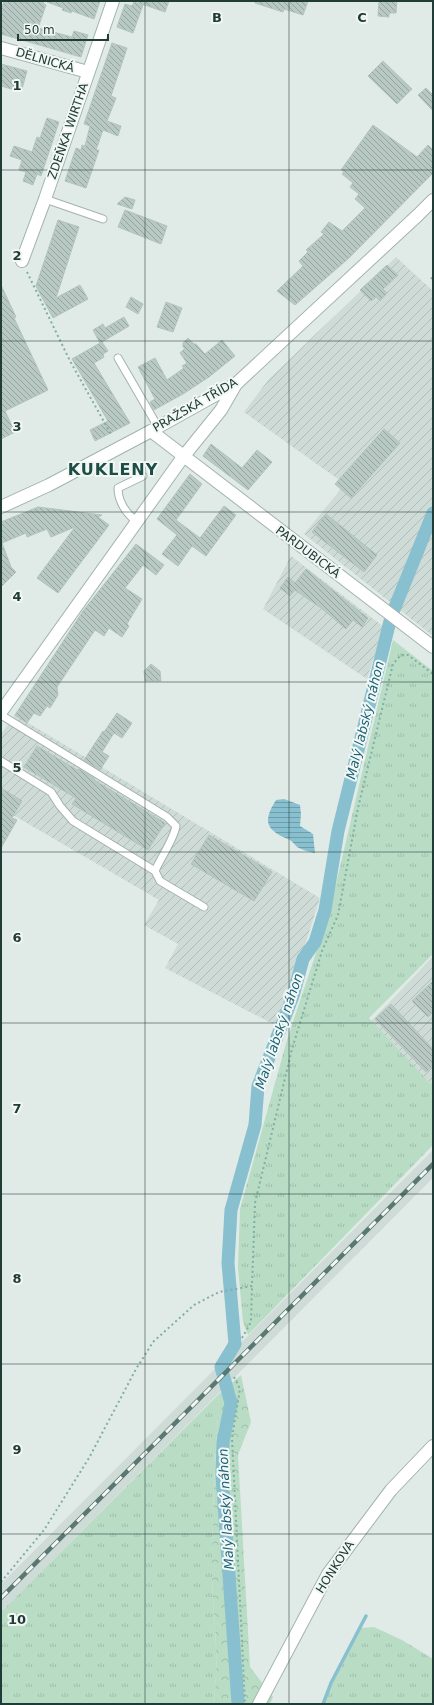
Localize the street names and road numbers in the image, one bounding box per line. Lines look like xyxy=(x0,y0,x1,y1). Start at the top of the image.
street label: DĚLNICKÁ xyxy=(14,44,77,75)
street label: ZDEŇKA WIRTHA xyxy=(44,80,91,181)
street label: PRAŽSKÁ TŘÍDA xyxy=(150,374,240,435)
street label: PARDUBICKÁ xyxy=(273,522,344,581)
street label: HONKOVA xyxy=(313,1538,358,1596)

